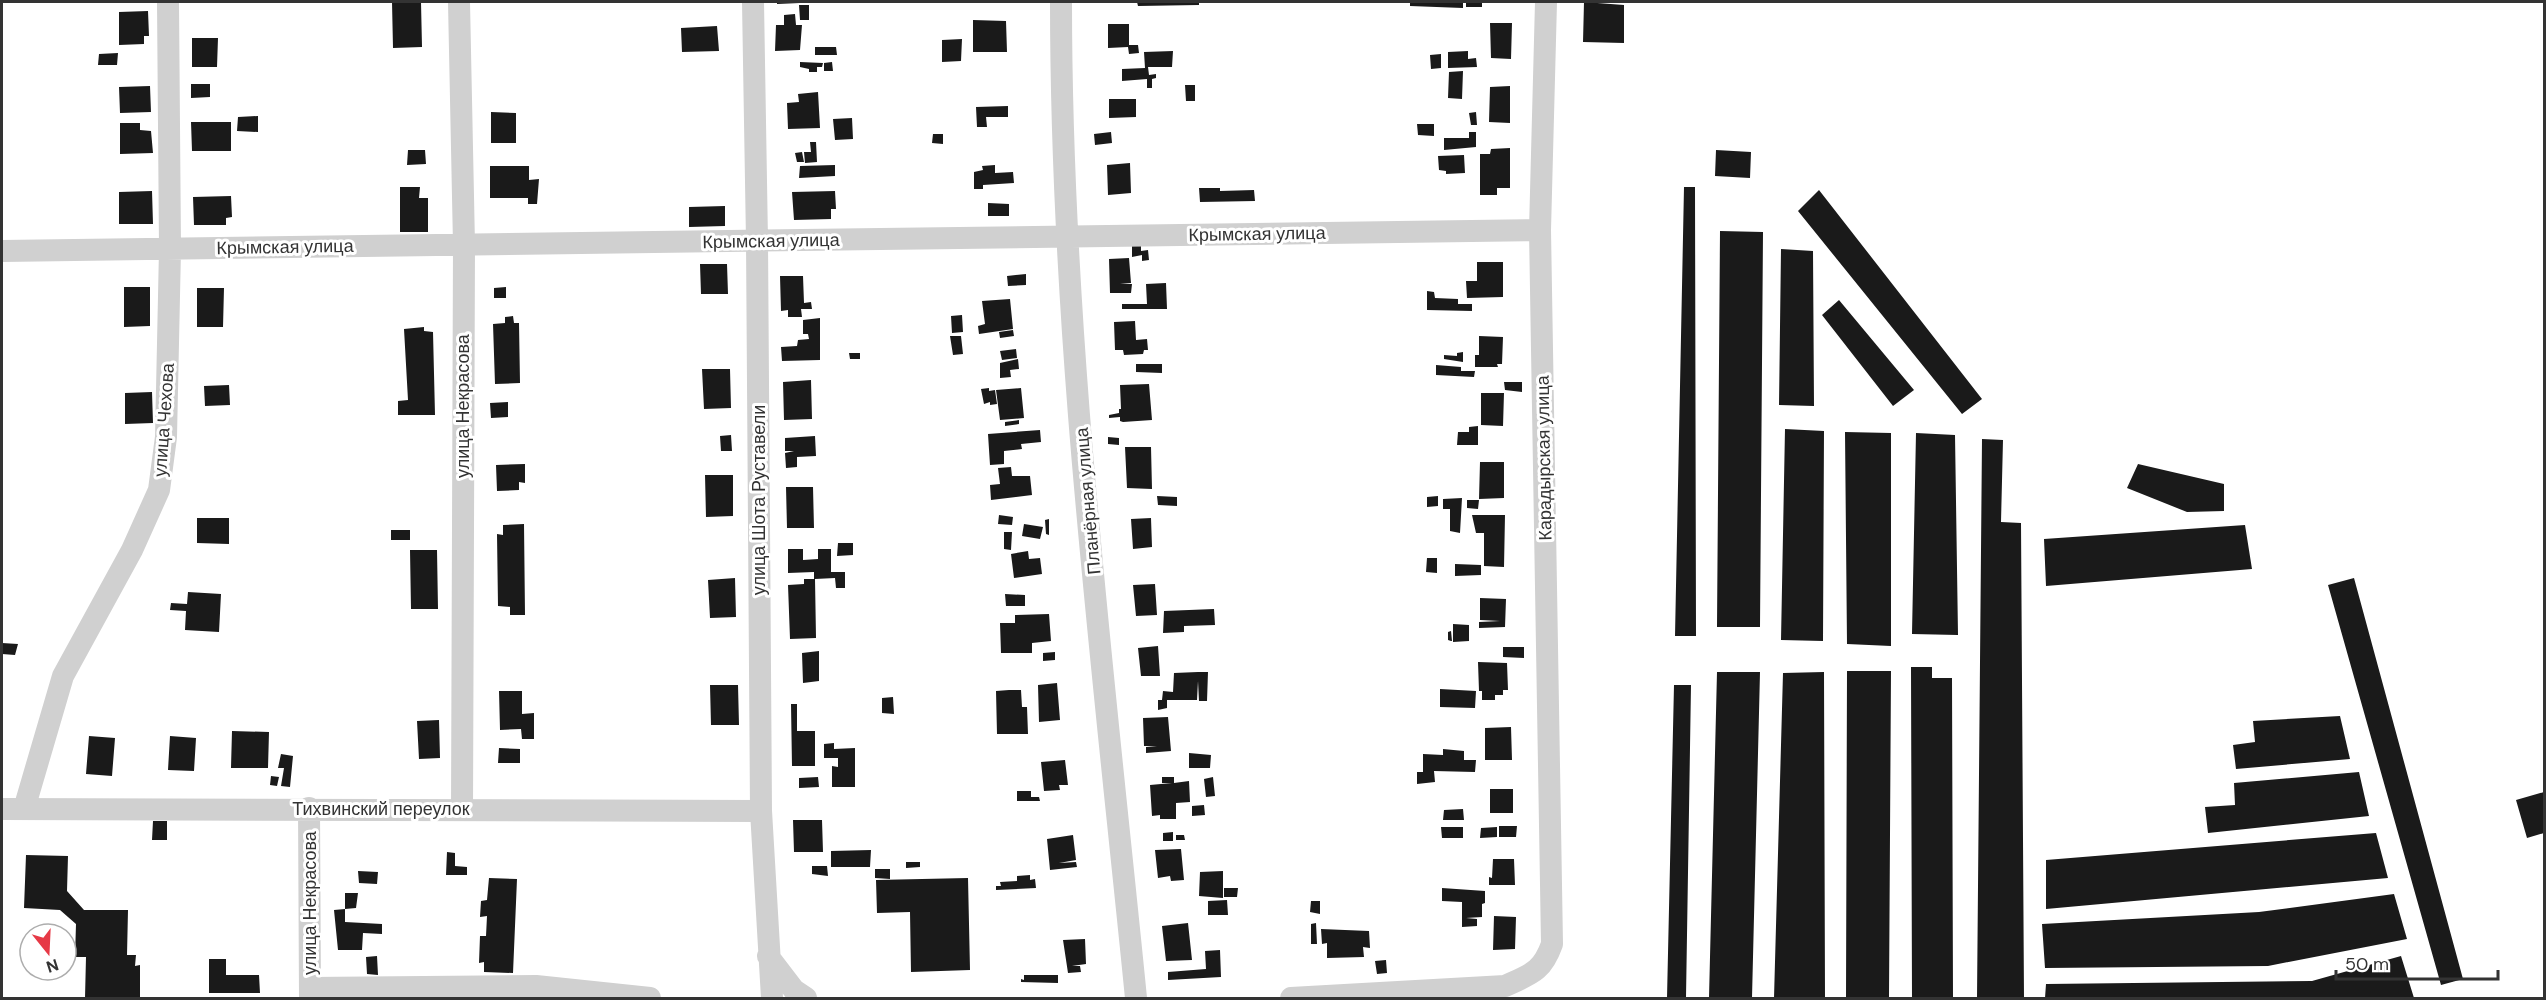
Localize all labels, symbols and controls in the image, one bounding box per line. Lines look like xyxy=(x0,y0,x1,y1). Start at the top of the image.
street label: Крымская улица xyxy=(1188,221,1327,247)
street label: Крымская улица xyxy=(702,228,841,254)
street label: Крымская улица xyxy=(216,234,355,260)
street label: улица Некрасова xyxy=(451,333,475,478)
street label: улица Чехова xyxy=(148,361,180,478)
street label: Карадырская улица xyxy=(1531,374,1557,541)
street label: улица Шота Руставели xyxy=(747,405,771,595)
street label: Планёрная улица xyxy=(1070,426,1106,575)
street label: Тихвинский переулок xyxy=(292,797,470,821)
street label: улица Некрасова xyxy=(298,830,322,975)
north arrow xyxy=(18,922,78,982)
scale bar xyxy=(2336,943,2498,981)
text: 50 m xyxy=(2345,952,2389,976)
text: N xyxy=(44,954,61,978)

